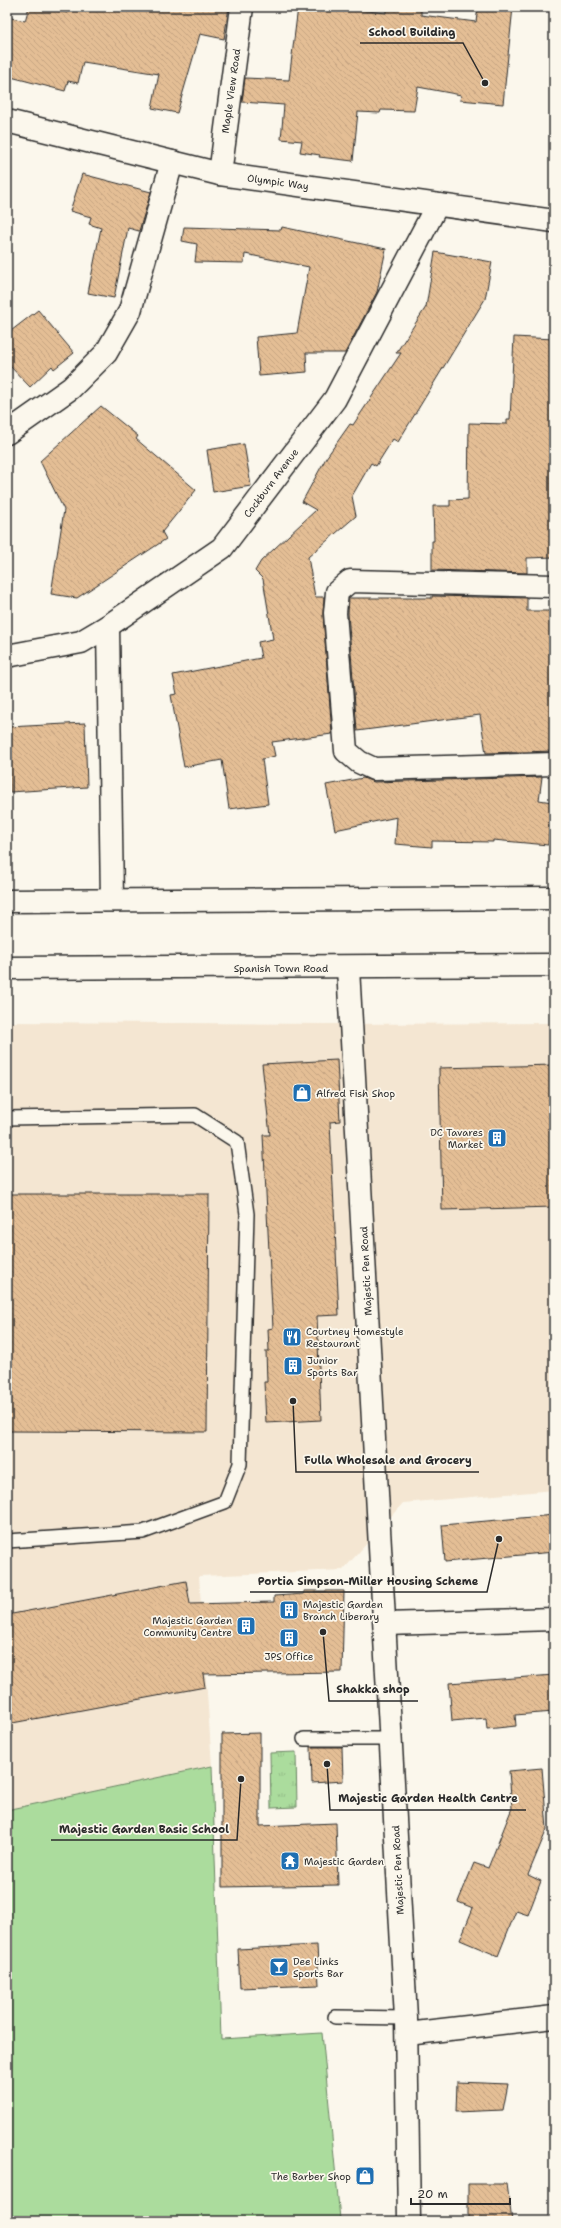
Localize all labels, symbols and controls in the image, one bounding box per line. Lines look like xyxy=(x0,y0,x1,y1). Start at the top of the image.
callout: School Building xyxy=(360,20,463,43)
text: School Building xyxy=(369,25,455,40)
street label: Maple View Road xyxy=(219,47,243,134)
street label: Olympic Way xyxy=(246,171,310,193)
street label: Cockburn Avenue xyxy=(241,446,301,520)
street label: Spanish Town Road xyxy=(234,962,329,975)
shop icon: Alfred Fish Shop xyxy=(291,1082,313,1104)
place label: Alfred Fish Shop xyxy=(316,1087,395,1100)
place label: DC Tavares Market xyxy=(430,1126,483,1151)
building icon: DC Tavares Market xyxy=(486,1127,508,1149)
street label: Majestic Pen Road xyxy=(357,1225,375,1316)
place label: Courtney Homestyle Restaurant xyxy=(306,1325,404,1350)
restaurant icon: Courtney Homestyle Restaurant xyxy=(281,1326,303,1348)
place label: Junior Sports Bar xyxy=(307,1354,358,1379)
building icon: Junior Sports Bar xyxy=(282,1355,304,1377)
callout: Fulla Wholesale and Grocery xyxy=(296,1449,479,1472)
text: Fulla Wholesale and Grocery xyxy=(304,1453,472,1468)
callout: Portia Simpson-Miller Housing Scheme xyxy=(250,1569,487,1592)
text: Portia Simpson-Miller Housing Scheme xyxy=(258,1574,479,1589)
place label: Majestic Garden Branch Liberary xyxy=(303,1598,383,1623)
building icon: Majestic Garden Branch Liberary xyxy=(278,1599,300,1621)
place label: Majestic Garden Community Centre xyxy=(143,1614,232,1639)
building icon: Majestic Garden Community Centre xyxy=(235,1615,257,1637)
building icon: JPS Office xyxy=(278,1627,300,1649)
place label: JPS Office xyxy=(265,1650,314,1663)
callout: Shakka shop xyxy=(329,1678,418,1701)
text: Shakka shop xyxy=(336,1682,410,1697)
callout: Majestic Garden Health Centre xyxy=(330,1787,526,1810)
text: Majestic Garden Health Centre xyxy=(338,1791,518,1806)
callout: Majestic Garden Basic School xyxy=(51,1817,237,1840)
text: Majestic Garden Basic School xyxy=(59,1822,229,1837)
street label: Majestic Pen Road xyxy=(389,1824,407,1915)
temple icon: Majestic Garden xyxy=(279,1850,301,1872)
place label: Majestic Garden xyxy=(304,1855,384,1868)
place label: Dee Links Sports Bar xyxy=(293,1955,344,1980)
bar icon: Dee Links Sports Bar xyxy=(268,1956,290,1978)
shop icon: The Barber Shop xyxy=(354,2165,376,2187)
place label: The Barber Shop xyxy=(271,2170,351,2183)
scale bar xyxy=(411,2180,510,2206)
text: 20 m xyxy=(417,2186,448,2202)

